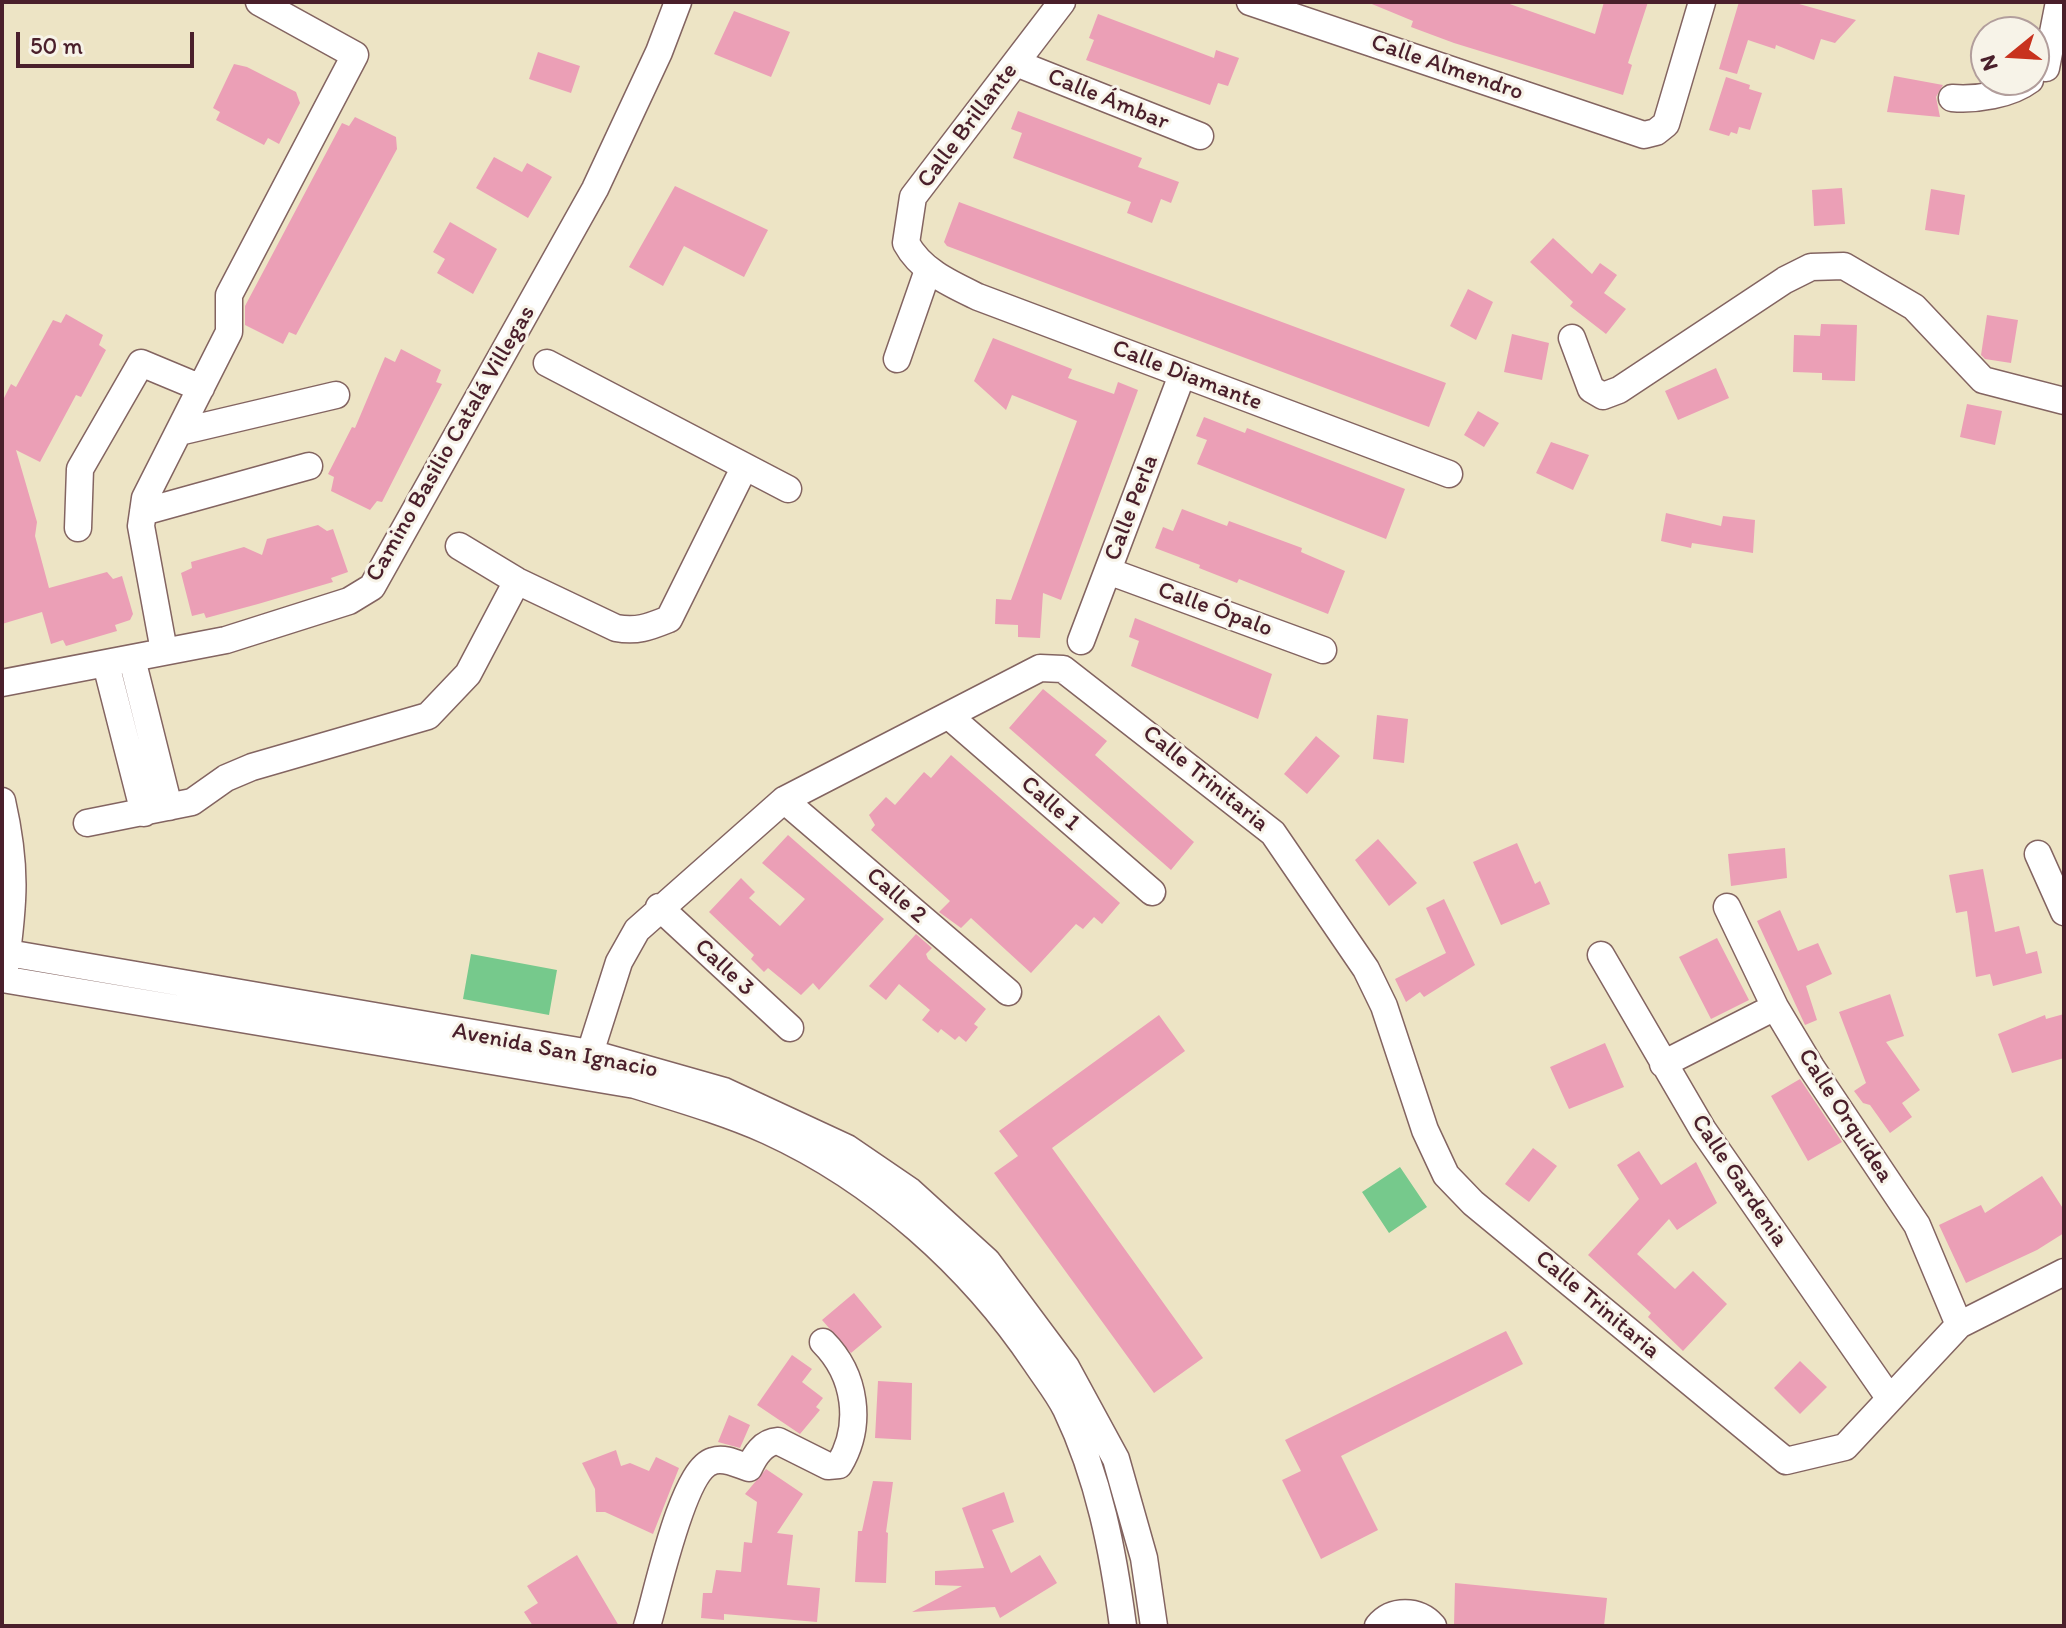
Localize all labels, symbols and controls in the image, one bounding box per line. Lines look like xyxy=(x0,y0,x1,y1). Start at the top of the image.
scale bar xyxy=(20,16,198,66)
north arrow xyxy=(1970,16,2050,96)
street label: Calle Almendro xyxy=(1367,28,1527,108)
text: 50 m xyxy=(30,31,83,60)
text: N xyxy=(1973,52,2004,74)
street label: Calle Brillante xyxy=(912,58,1024,194)
street label: Calle Ámbar xyxy=(1043,63,1173,137)
street label: Camino Basilio Catalá Villegas xyxy=(360,301,542,587)
street label: Calle Diamante xyxy=(1108,334,1266,418)
street label: Calle Perla xyxy=(1099,451,1165,565)
street label: Calle Ópalo xyxy=(1154,576,1276,644)
street label: Calle Trinitaria xyxy=(1136,719,1274,839)
street label: Calle 1 xyxy=(1014,770,1086,838)
street label: Calle 2 xyxy=(860,862,932,930)
street label: Calle 3 xyxy=(688,933,760,1003)
street label: Avenida San Ignacio xyxy=(450,1017,660,1085)
street label: Calle Orquídea xyxy=(1791,1044,1899,1188)
street label: Calle Gardenia xyxy=(1684,1109,1794,1253)
street label: Calle Trinitaria xyxy=(1529,1245,1665,1365)

